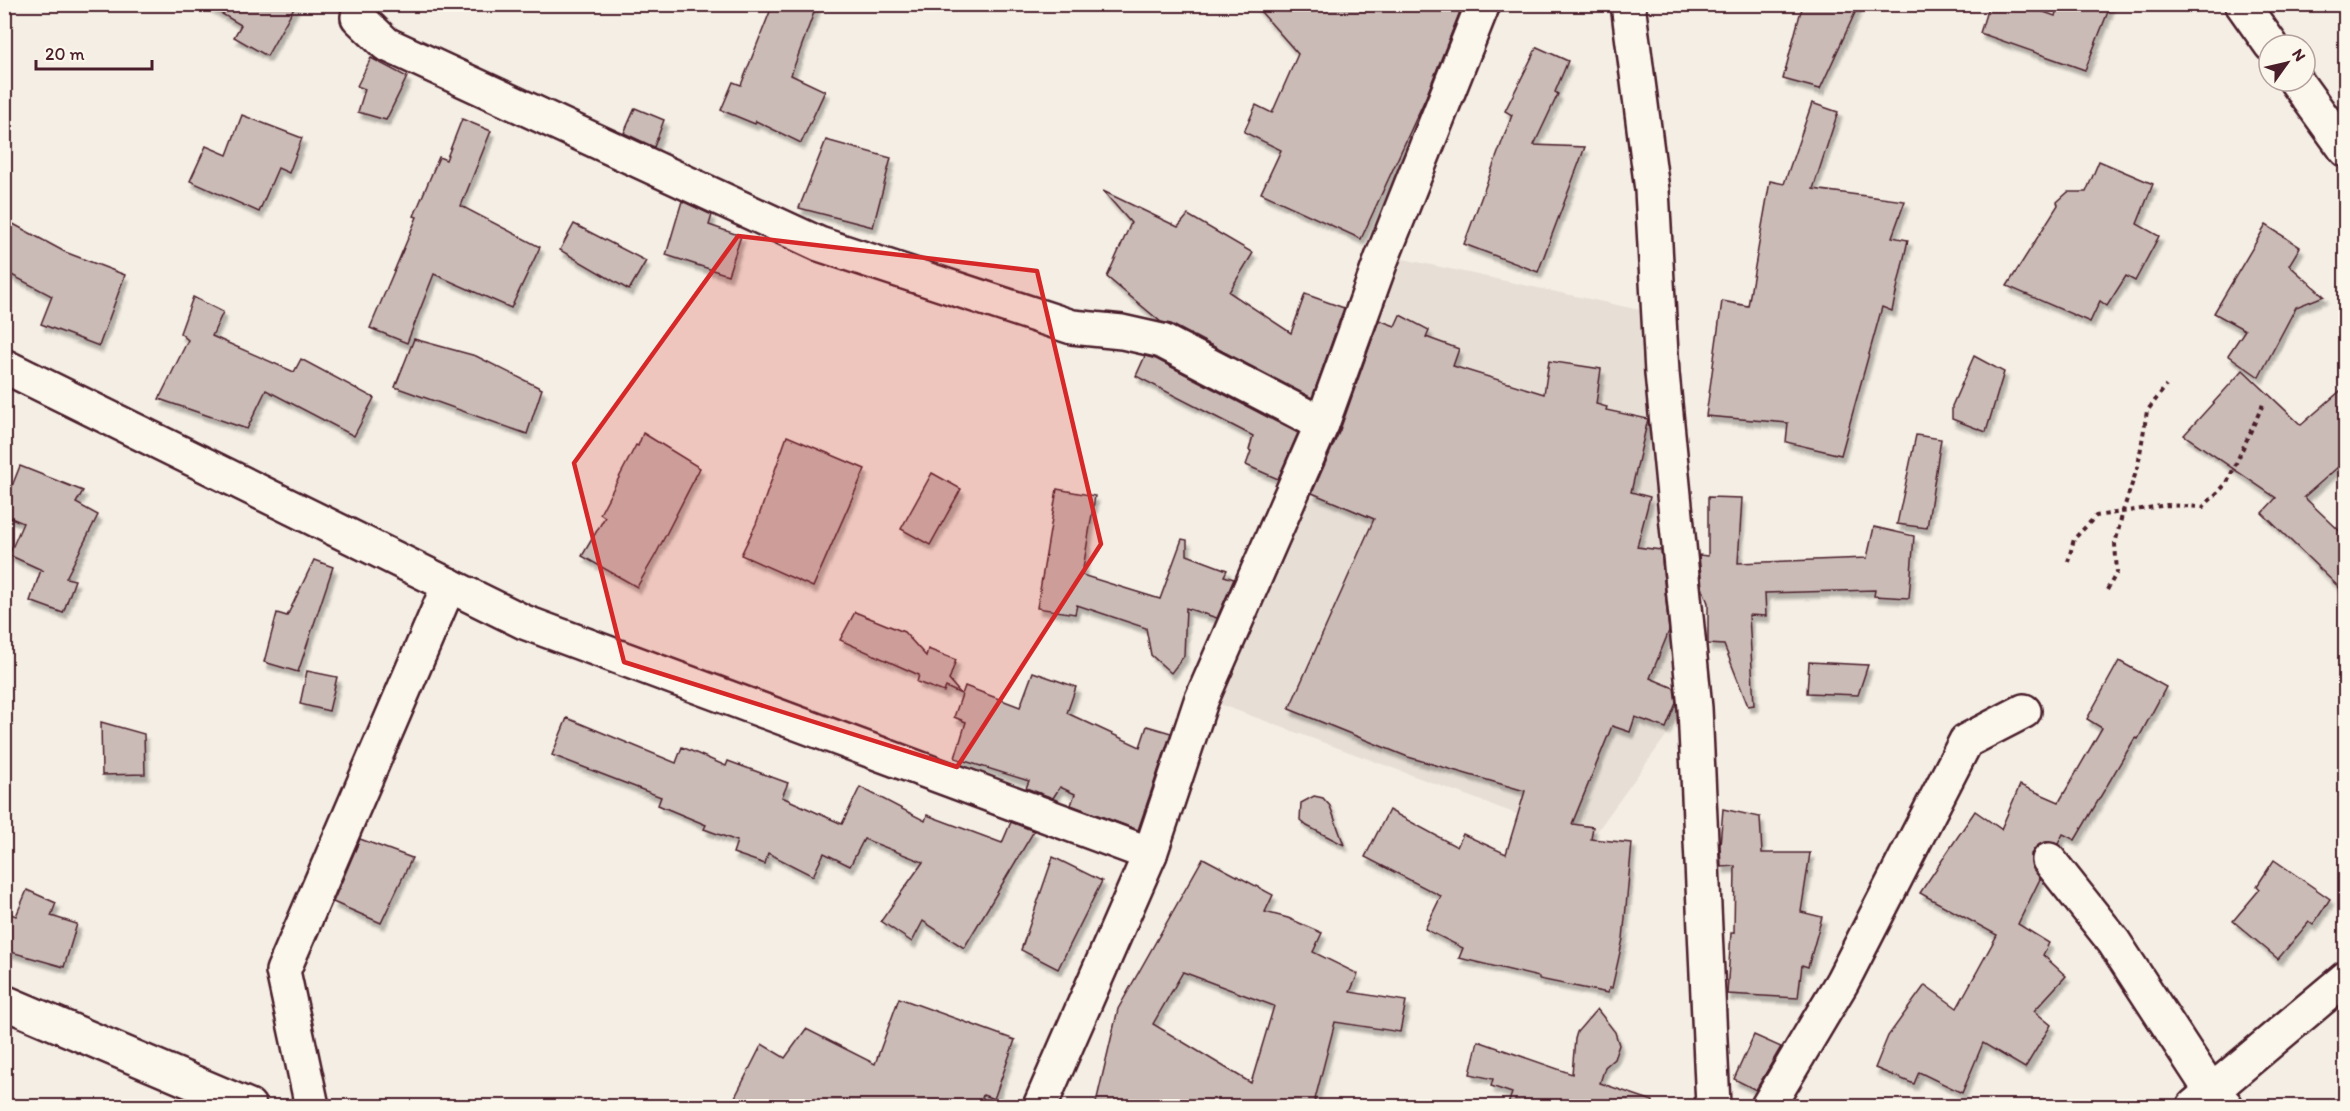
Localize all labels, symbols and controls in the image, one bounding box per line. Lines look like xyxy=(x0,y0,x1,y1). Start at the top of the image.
scale bar xyxy=(36,33,152,71)
north arrow xyxy=(2257,33,2317,93)
text: 20 m xyxy=(45,43,85,65)
text: N xyxy=(2288,45,2310,65)

